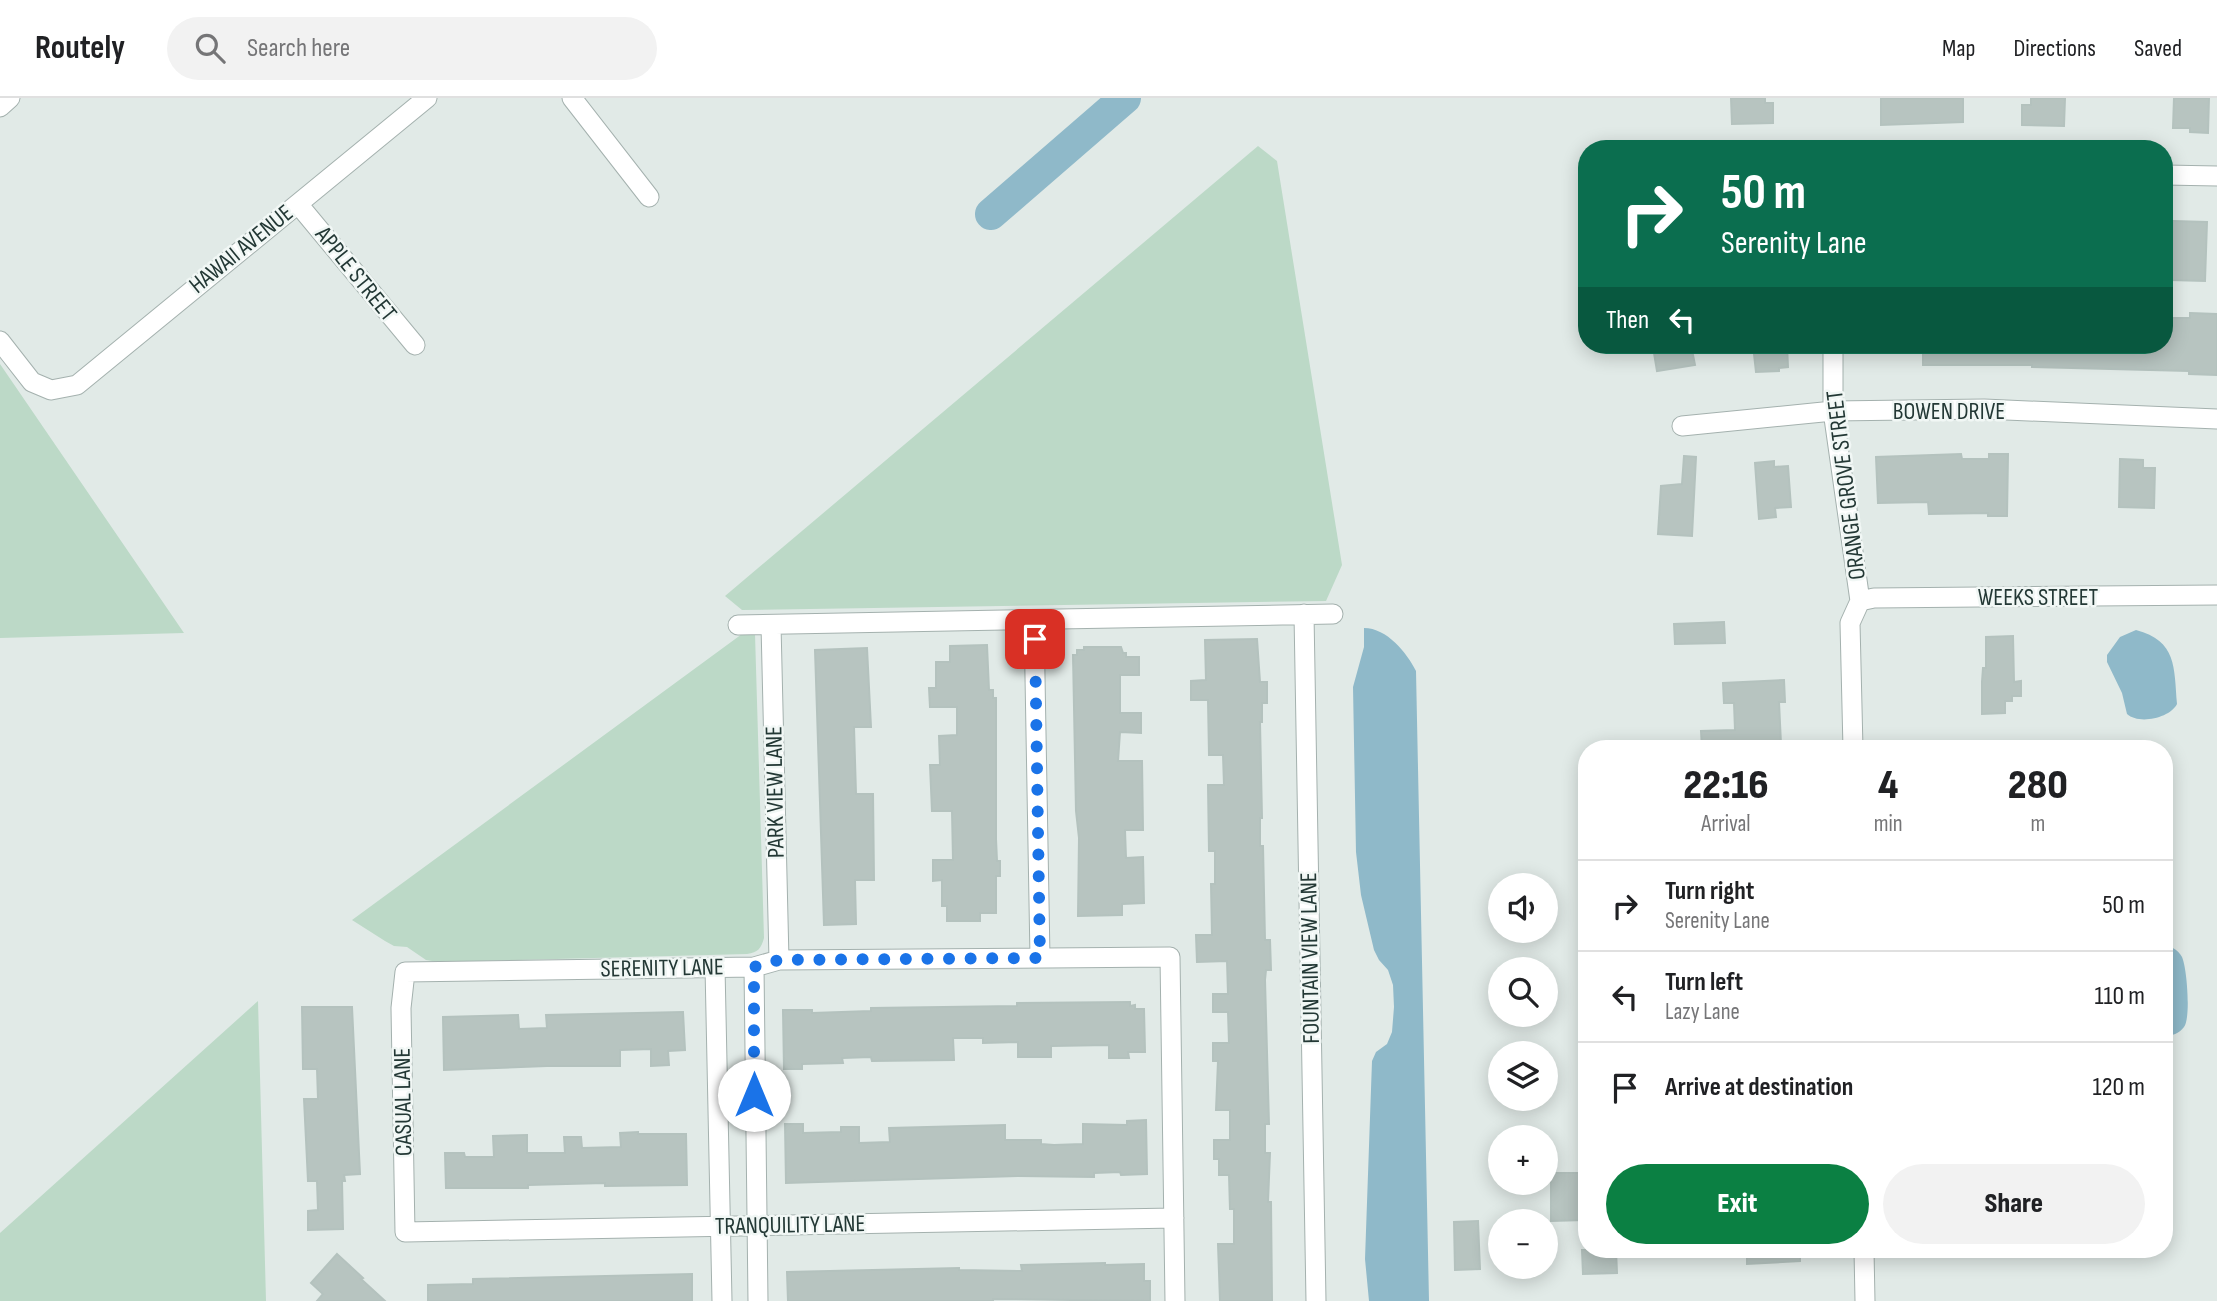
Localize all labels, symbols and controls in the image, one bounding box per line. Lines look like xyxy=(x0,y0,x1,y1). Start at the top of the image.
search box xyxy=(167,17,657,80)
text: Routely xyxy=(35,28,125,68)
icon: search xyxy=(191,29,229,67)
text: Search here xyxy=(247,33,350,64)
text: Map xyxy=(1942,34,1975,63)
text: Directions xyxy=(2013,34,2096,63)
text: Saved xyxy=(2134,34,2182,63)
text: 50 m xyxy=(1721,164,1806,223)
icon: right xyxy=(1606,168,1697,259)
street label: HAWAII AVENUE xyxy=(183,198,299,300)
street label: APPLE STREET xyxy=(308,220,403,327)
text: Serenity Lane xyxy=(1721,224,1867,263)
icon: left xyxy=(1663,301,1701,339)
text: Then xyxy=(1606,305,1649,336)
street label: ORANGE GROVE STREET xyxy=(1820,388,1872,581)
street label: BOWEN DRIVE xyxy=(1893,397,2005,426)
street label: WEEKS STREET xyxy=(1978,583,2099,612)
pin xyxy=(1005,609,1065,669)
icon: arrive xyxy=(1016,620,1054,658)
street label: PARK VIEW LANE xyxy=(759,726,791,858)
text: 22:16 xyxy=(1683,760,1769,811)
text: 4 xyxy=(1878,760,1898,811)
text: 280 xyxy=(2008,760,2068,811)
text: Arrival xyxy=(1701,810,1751,838)
text: min xyxy=(1874,810,1903,838)
text: m xyxy=(2030,810,2045,838)
street label: FOUNTAIN VIEW LANE xyxy=(1294,872,1326,1044)
map controls xyxy=(1488,873,1558,1279)
button: sound xyxy=(1488,873,1558,943)
text: Turn right xyxy=(1665,876,1754,907)
icon: right xyxy=(1606,887,1644,925)
text: 50 m xyxy=(2102,890,2145,921)
text: Serenity Lane xyxy=(1665,907,1770,935)
street label: SERENITY LANE xyxy=(600,952,724,984)
button: search xyxy=(1488,957,1558,1027)
text: Turn left xyxy=(1665,967,1743,998)
icon: left xyxy=(1606,978,1644,1016)
text: 110 m xyxy=(2094,981,2145,1012)
text: Lazy Lane xyxy=(1665,998,1740,1026)
button: layers xyxy=(1488,1041,1558,1111)
street label: CASUAL LANE xyxy=(388,1048,418,1156)
position arrow xyxy=(717,1058,791,1132)
icon: arrive xyxy=(1606,1069,1644,1107)
text: Arrive at destination xyxy=(1665,1072,1853,1103)
text: 120 m xyxy=(2092,1072,2145,1103)
button: + xyxy=(1488,1125,1558,1195)
button: Exit xyxy=(1606,1164,1869,1244)
button: Share xyxy=(1883,1164,2145,1244)
street label: TRANQUILITY LANE xyxy=(714,1209,866,1241)
button: − xyxy=(1488,1209,1558,1279)

